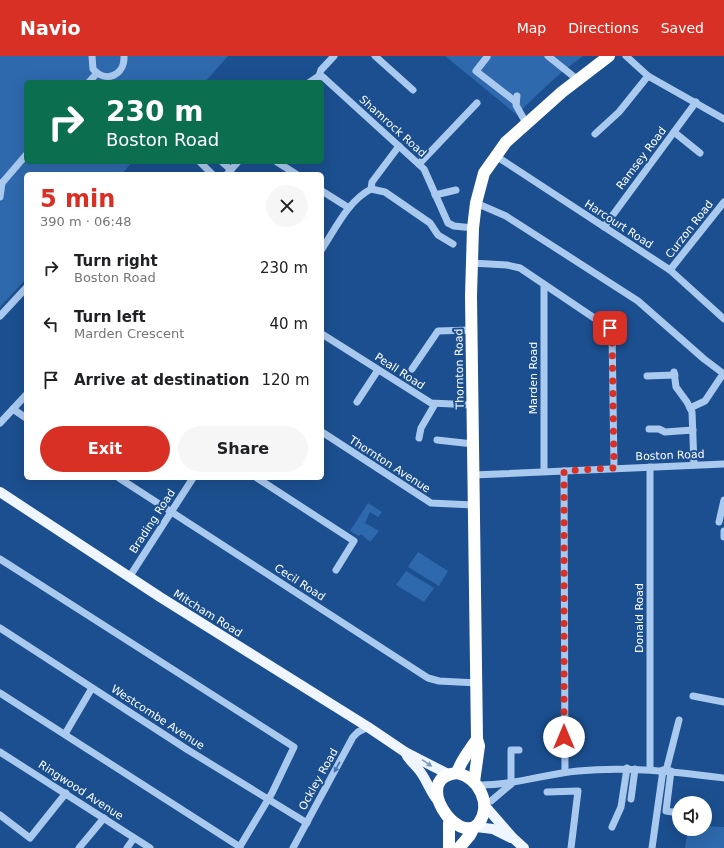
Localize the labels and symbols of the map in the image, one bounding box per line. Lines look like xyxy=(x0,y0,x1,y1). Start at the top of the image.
street label: Shamrock Road xyxy=(356,93,429,160)
street label: Ramsey Road xyxy=(614,124,669,192)
street label: Harcourt Road xyxy=(582,197,655,251)
street label: Curzon Road xyxy=(663,198,716,261)
pin xyxy=(593,311,627,345)
street label: Thornton Road xyxy=(452,328,467,411)
street label: Marden Road xyxy=(527,342,540,414)
street label: Peall Road xyxy=(372,350,427,392)
street label: Thornton Avenue xyxy=(346,433,433,496)
street label: Boston Road xyxy=(635,448,705,463)
street label: Brading Road xyxy=(127,487,178,556)
street label: Cecil Road xyxy=(272,561,327,604)
street label: Donald Road xyxy=(633,583,646,653)
street label: Mitcham Road xyxy=(171,587,244,640)
street label: Westcombe Avenue xyxy=(109,682,207,753)
position arrow xyxy=(543,716,585,758)
street label: Ockley Road xyxy=(296,746,341,812)
street label: Ringwood Avenue xyxy=(36,758,126,823)
one-way arrow xyxy=(421,759,432,767)
one-way arrow xyxy=(334,761,340,772)

